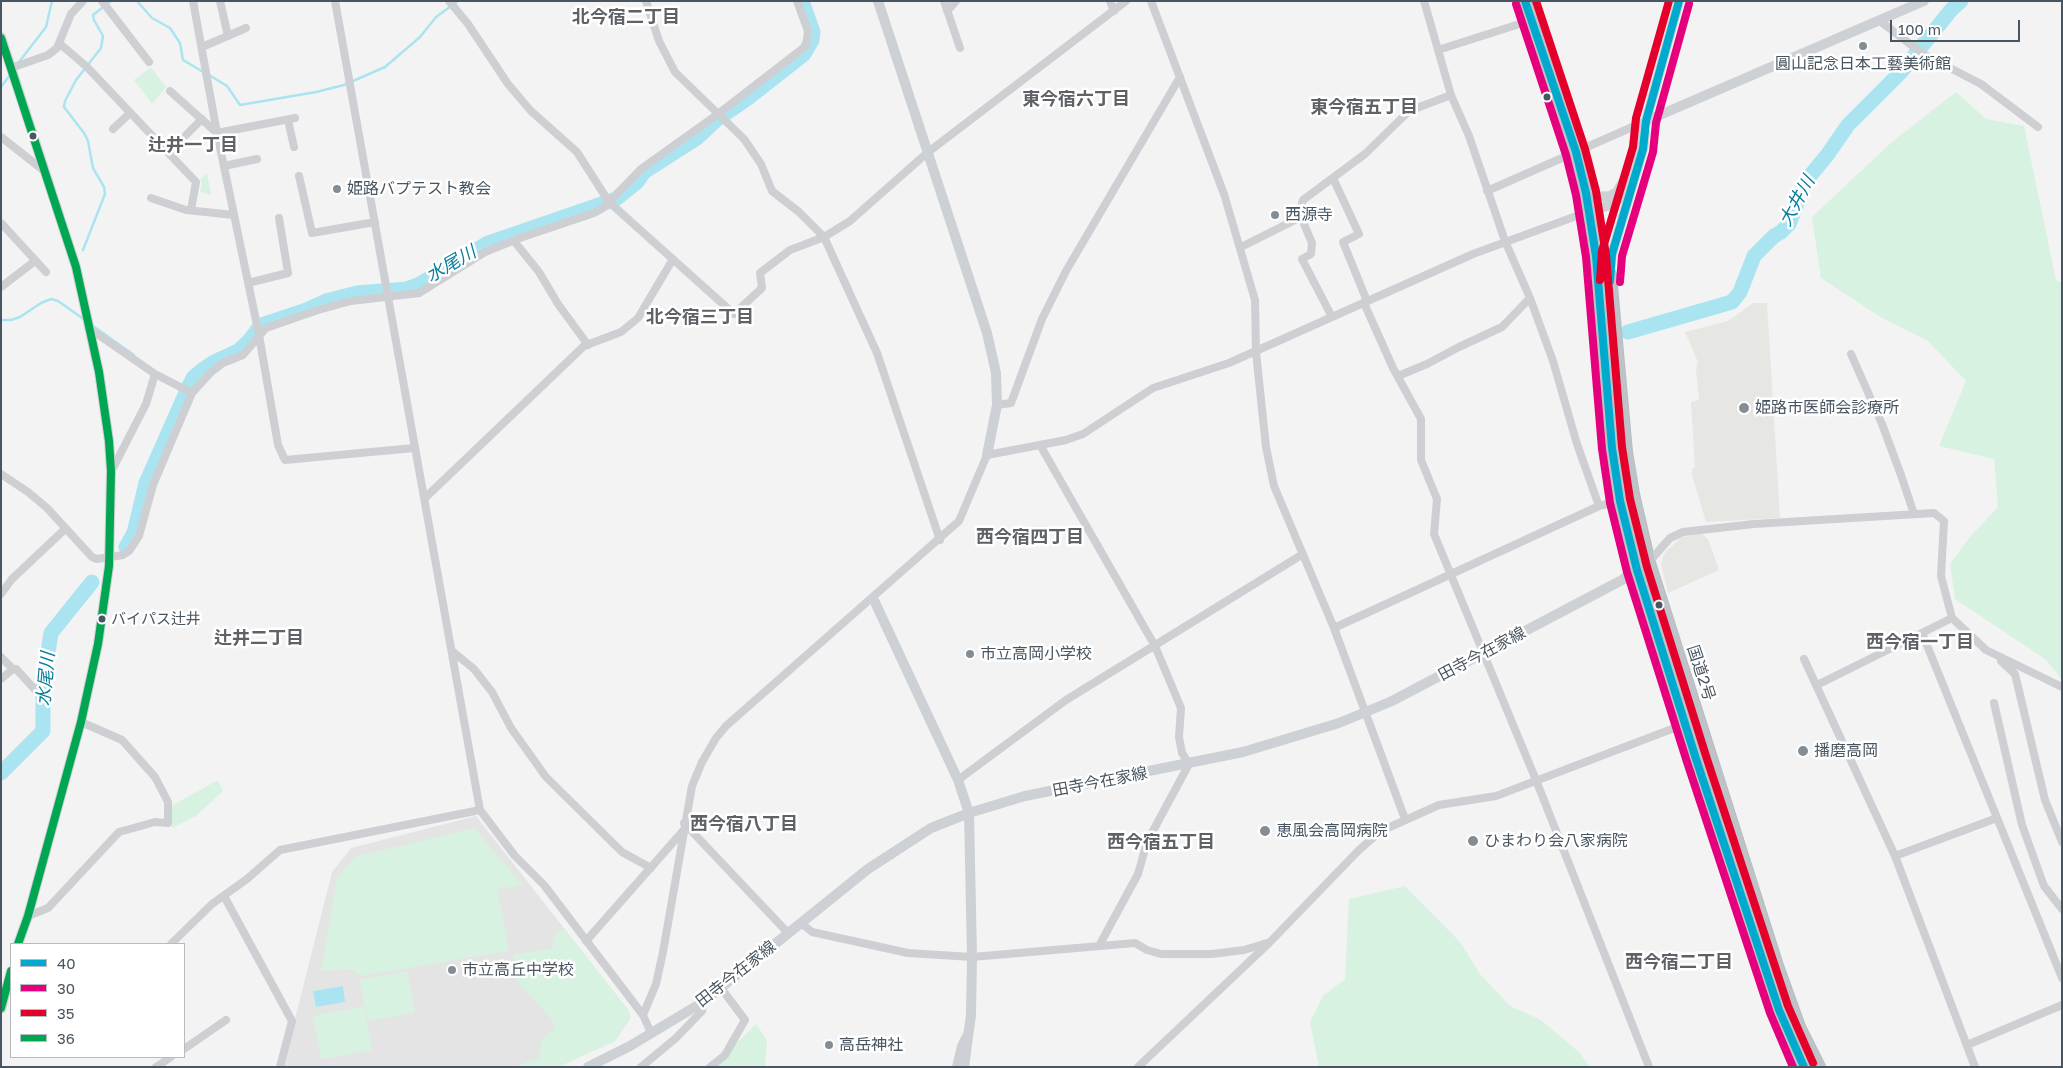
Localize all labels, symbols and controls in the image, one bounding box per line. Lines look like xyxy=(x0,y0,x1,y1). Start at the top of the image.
district label: 北今宿二丁目 xyxy=(572,6,680,28)
scale bar xyxy=(1893,10,2023,42)
text: 100 m xyxy=(1898,20,1941,38)
marker: 圓山記念日本工藝美術館 xyxy=(1857,40,1869,52)
place label: 圓山記念日本工藝美術館 xyxy=(1775,54,1951,74)
district label: 東今宿六丁目 xyxy=(1022,88,1130,110)
unlabelled marker xyxy=(1542,92,1552,102)
district label: 東今宿五丁目 xyxy=(1310,96,1418,118)
unlabelled marker xyxy=(28,131,38,141)
district label: 辻井一丁目 xyxy=(148,134,238,156)
water label: 大井川 xyxy=(1774,172,1820,230)
place label: 姫路バプテスト教会 xyxy=(347,179,491,199)
marker: 姫路バプテスト教会 xyxy=(331,183,343,195)
place label: 西源寺 xyxy=(1285,205,1333,225)
marker: 西源寺 xyxy=(1269,209,1281,221)
water label: 水尾川 xyxy=(422,241,480,287)
district label: 北今宿三丁目 xyxy=(646,306,754,328)
place label: 姫路市医師会診療所 xyxy=(1755,398,1899,418)
marker: 姫路市医師会診療所 xyxy=(1737,401,1751,415)
district label: 西今宿四丁目 xyxy=(976,526,1084,548)
unlabelled marker xyxy=(1654,600,1664,610)
place label: バイパス辻井 xyxy=(111,610,201,628)
marker: バイパス辻井 xyxy=(97,614,107,624)
street label: 田寺今在家線 xyxy=(1435,623,1529,685)
district label: 辻井二丁目 xyxy=(214,627,304,649)
district label: 西今宿一丁目 xyxy=(1866,631,1974,653)
street label: 国道2号 xyxy=(1683,643,1719,703)
place label: 市立高岡小学校 xyxy=(980,644,1092,664)
marker: 市立高岡小学校 xyxy=(964,648,976,660)
water label: 水尾川 xyxy=(33,651,59,707)
place label: 播磨高岡 xyxy=(1814,741,1878,761)
marker: 播磨高岡 xyxy=(1796,744,1810,758)
street label: 田寺今在家線 xyxy=(1051,763,1149,801)
district label: 西今宿八丁目 xyxy=(690,813,798,835)
place label: 恵風会高岡病院 xyxy=(1276,821,1388,841)
marker: 恵風会高岡病院 xyxy=(1258,824,1272,838)
district label: 西今宿五丁目 xyxy=(1107,831,1215,853)
place label: ひまわり会八家病院 xyxy=(1484,831,1628,851)
marker: ひまわり会八家病院 xyxy=(1466,834,1480,848)
street label: 田寺今在家線 xyxy=(692,937,780,1011)
legend xyxy=(10,943,185,1058)
district label: 西今宿二丁目 xyxy=(1625,951,1733,973)
text: 40 xyxy=(57,954,75,972)
place label: 市立高丘中学校 xyxy=(462,960,574,980)
marker: 市立高丘中学校 xyxy=(446,964,458,976)
text: 30 xyxy=(57,979,75,997)
text: 35 xyxy=(57,1004,74,1022)
text: 36 xyxy=(57,1029,75,1047)
place label: 高岳神社 xyxy=(839,1035,903,1055)
marker: 高岳神社 xyxy=(823,1039,835,1051)

